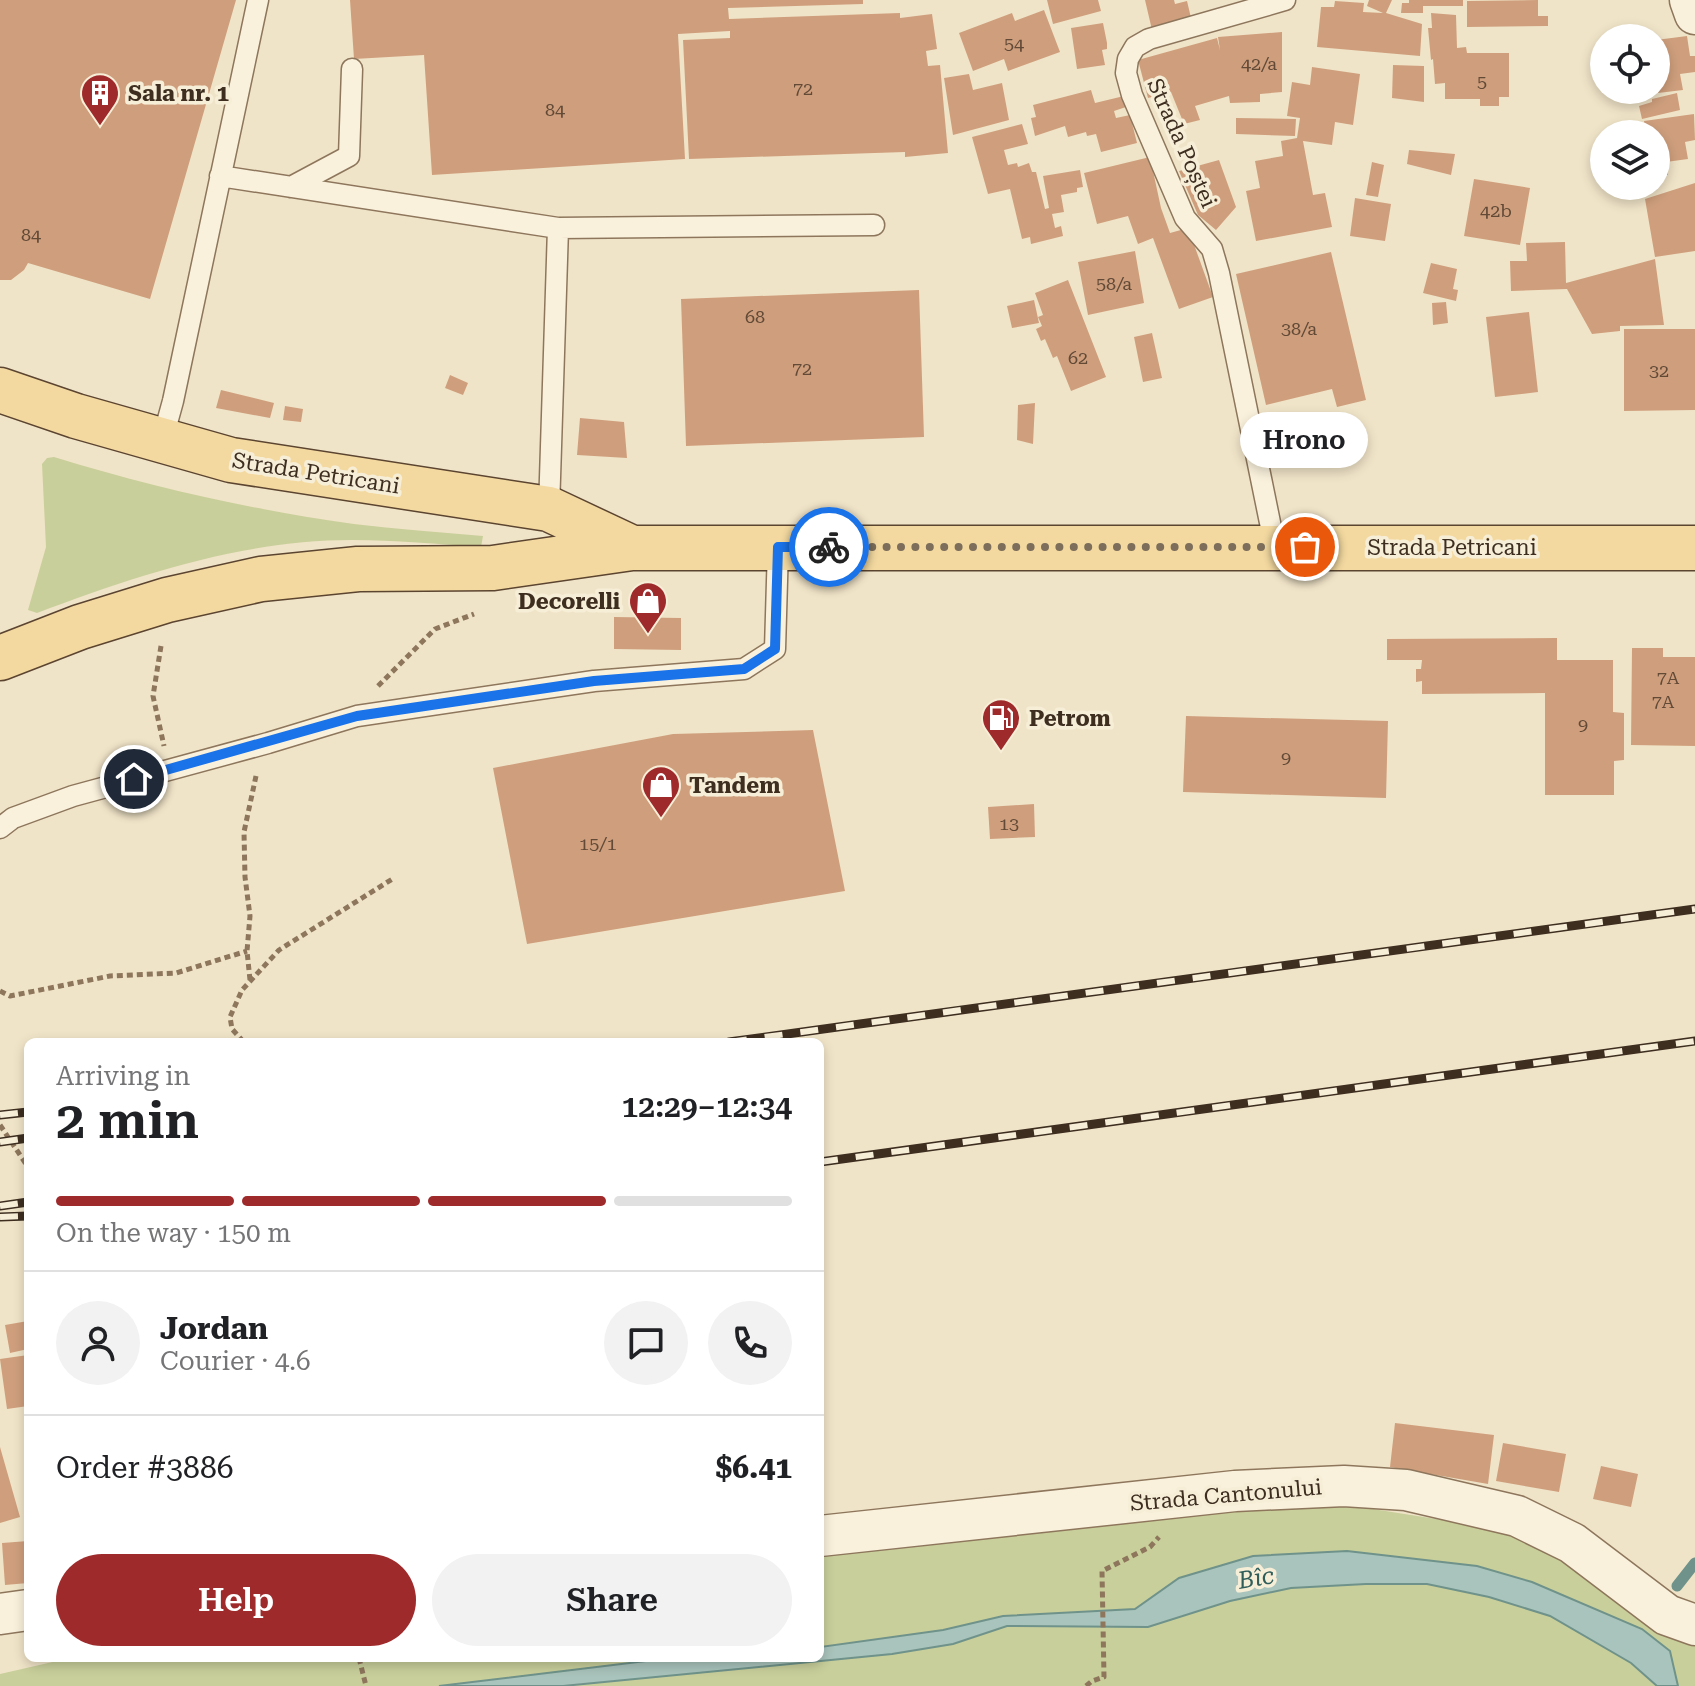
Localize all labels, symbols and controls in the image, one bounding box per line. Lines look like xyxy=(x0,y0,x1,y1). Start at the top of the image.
map controls xyxy=(1590,24,1670,200)
button: locate xyxy=(1590,24,1670,104)
house number: 54 xyxy=(1004,33,1024,54)
house number: 42/a xyxy=(1241,53,1277,74)
house number: 5 xyxy=(1477,71,1487,92)
building icon: Sala nr. 1 xyxy=(79,72,121,127)
street label: Strada Poștei xyxy=(1141,75,1222,212)
house number: 72 xyxy=(793,78,813,99)
place label: Sala nr. 1 xyxy=(128,81,229,106)
house number: 84 xyxy=(545,99,565,120)
button: layers xyxy=(1590,120,1670,200)
house number: 42b xyxy=(1480,200,1512,221)
house number: 84 xyxy=(21,224,41,245)
house number: 58/a xyxy=(1096,273,1132,294)
house number: 68 xyxy=(745,306,765,327)
house number: 38/a xyxy=(1281,318,1317,339)
house number: 62 xyxy=(1068,347,1088,368)
house number: 72 xyxy=(792,358,812,379)
house number: 32 xyxy=(1649,360,1669,381)
callout: Hrono xyxy=(1241,411,1369,467)
text: Hrono xyxy=(1262,425,1346,455)
street label: Strada Petricani xyxy=(230,447,402,499)
courier xyxy=(789,507,869,587)
pin xyxy=(1271,513,1339,581)
icon: bike xyxy=(807,525,851,569)
icon: bag xyxy=(1283,525,1327,569)
street label: Strada Petricani xyxy=(1367,535,1537,560)
shop icon: Decorelli xyxy=(627,580,669,635)
place label: Decorelli xyxy=(518,589,620,614)
house number: 7A xyxy=(1657,667,1680,688)
house number: 7A xyxy=(1652,691,1675,712)
fuel station icon: Petrom xyxy=(980,697,1022,752)
place label: Petrom xyxy=(1029,706,1111,731)
house number: 9 xyxy=(1578,714,1588,735)
pin xyxy=(100,745,168,813)
house number: 9 xyxy=(1281,747,1291,768)
icon: home xyxy=(112,757,156,801)
shop icon: Tandem xyxy=(640,764,682,819)
place label: Tandem xyxy=(689,773,780,798)
house number: 13 xyxy=(999,813,1019,834)
house number: 15/1 xyxy=(579,833,617,854)
text: Arriving in xyxy=(56,1061,190,1091)
text: 12:29–12:34 xyxy=(622,1089,792,1124)
text: 2 min xyxy=(56,1090,199,1151)
text: On the way · 150 m xyxy=(56,1218,291,1248)
button: person xyxy=(56,1301,140,1385)
button: chat xyxy=(604,1301,688,1385)
button: phone xyxy=(708,1301,792,1385)
text: Jordan xyxy=(160,1311,268,1346)
text: Courier · 4.6 xyxy=(160,1346,310,1376)
text: Order #3886 xyxy=(56,1450,234,1485)
text: $6.41 xyxy=(715,1450,792,1485)
street label: Strada Cantonului xyxy=(1129,1474,1323,1516)
button: Help xyxy=(56,1554,416,1646)
button: Share xyxy=(432,1554,792,1646)
water label: Bîc xyxy=(1235,1561,1277,1595)

